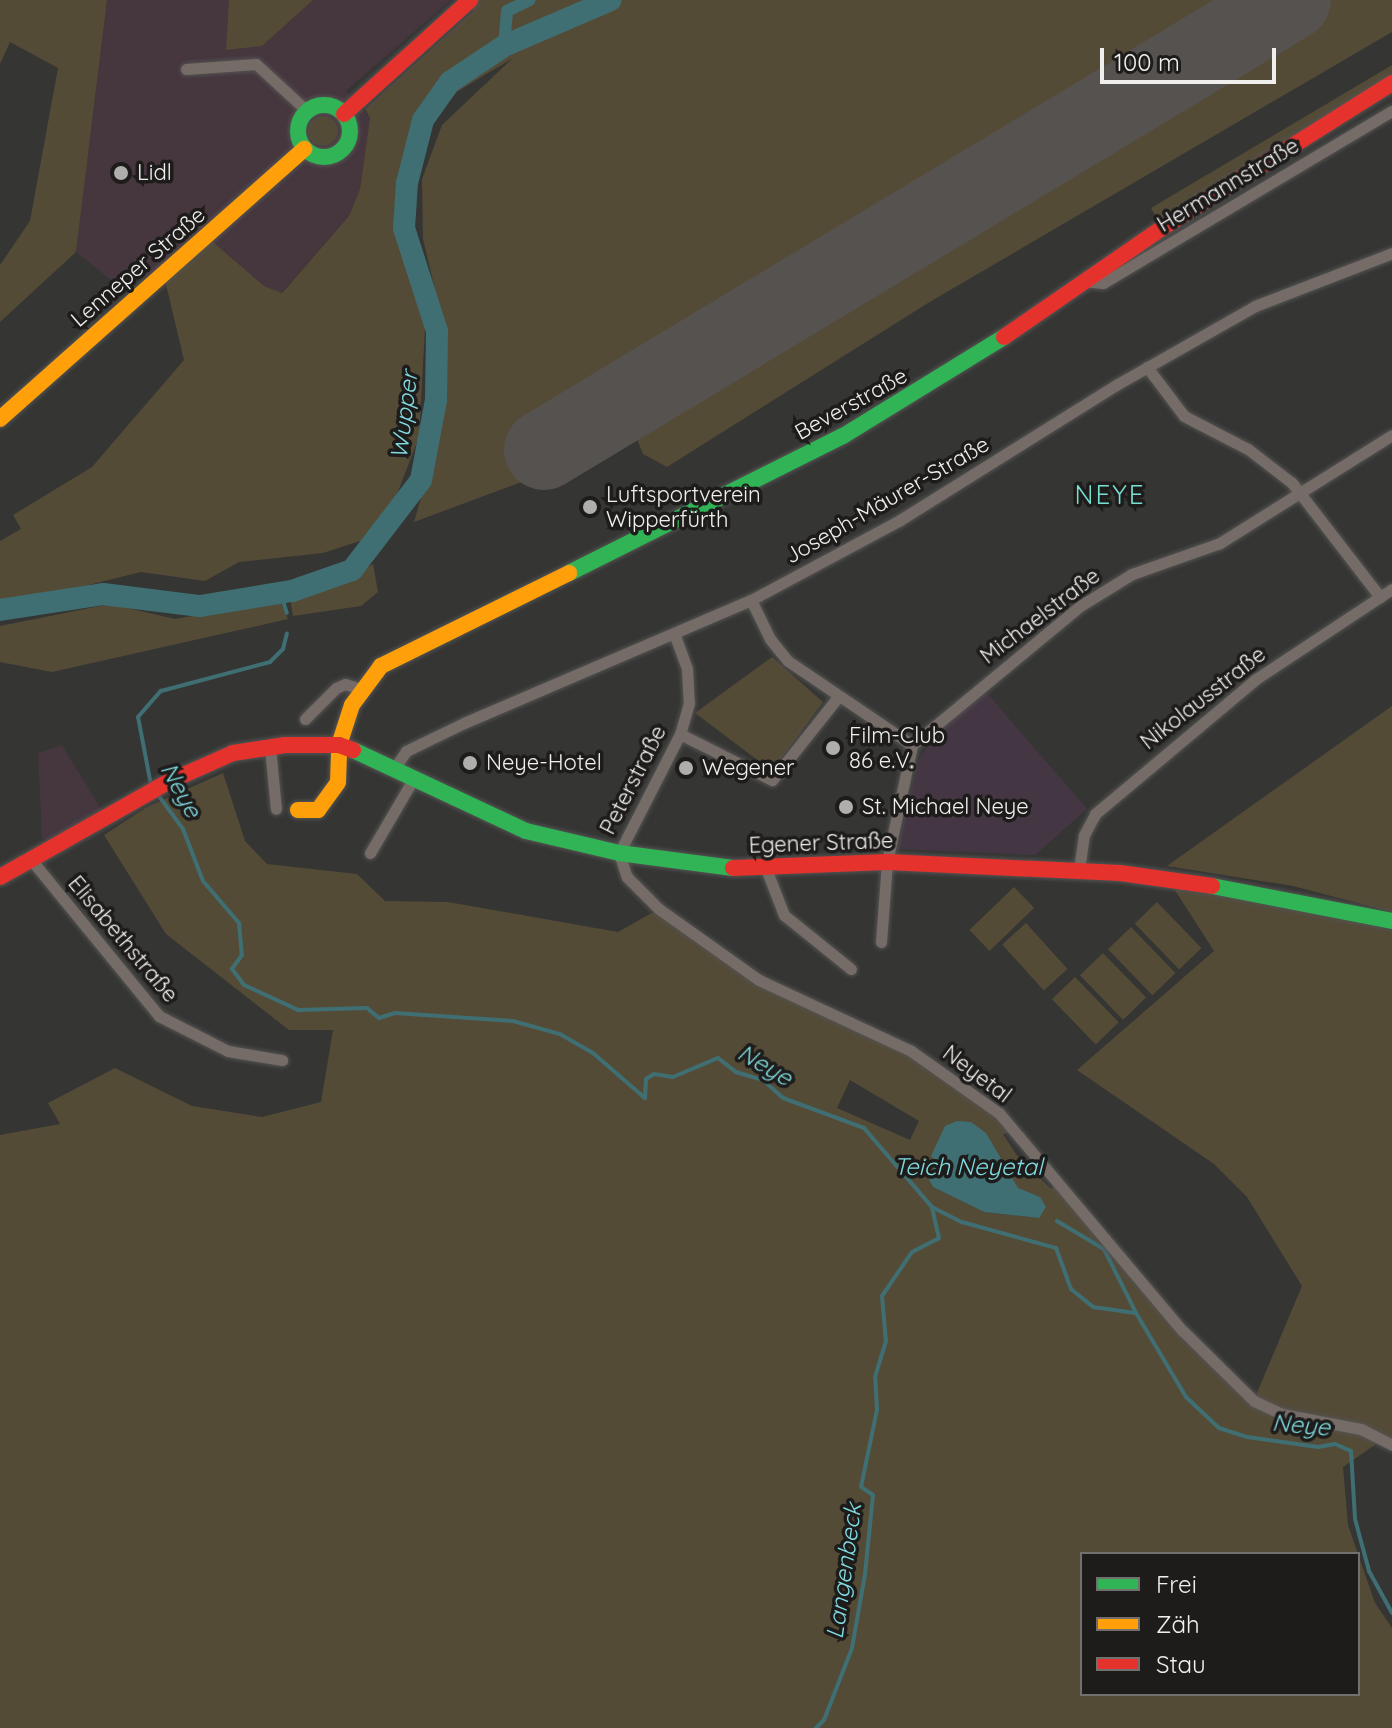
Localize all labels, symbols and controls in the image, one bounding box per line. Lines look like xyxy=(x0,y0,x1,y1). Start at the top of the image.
scale bar xyxy=(1104,32,1280,82)
text: 100 m xyxy=(1114,47,1180,77)
street label: Hermannstraße xyxy=(1152,132,1304,238)
place label: Lidl xyxy=(137,160,172,186)
marker: Lidl xyxy=(112,164,130,182)
street label: Lenneper Straße xyxy=(65,201,211,333)
street label: Beverstraße xyxy=(790,362,912,446)
water label: Wupper xyxy=(384,369,424,461)
street label: Joseph-Mäurer-Straße xyxy=(780,431,994,569)
district label: NEYE xyxy=(1075,479,1145,511)
place label: Luftsportverein Wipperfürth xyxy=(606,481,761,532)
marker: Luftsportverein Wipperfürth xyxy=(581,498,599,516)
street label: Michaelstraße xyxy=(975,563,1105,669)
street label: Nikolausstraße xyxy=(1135,641,1271,755)
street label: Peterstraße xyxy=(594,721,672,839)
place label: Film-Club 86 e.V. xyxy=(849,722,945,774)
marker: Film-Club 86 e.V. xyxy=(824,739,842,757)
place label: Neye-Hotel xyxy=(486,750,602,776)
marker: Neye-Hotel xyxy=(461,754,479,772)
place label: Wegener xyxy=(702,755,795,781)
water label: Neye xyxy=(154,758,208,822)
marker: Wegener xyxy=(677,759,695,777)
place label: St. Michael Neye xyxy=(862,794,1029,820)
marker: St. Michael Neye xyxy=(837,798,855,816)
street label: Egener Straße xyxy=(748,827,894,859)
street label: Elisabethstraße xyxy=(62,870,184,1008)
water label: Neye xyxy=(733,1038,797,1092)
street label: Neyetal xyxy=(938,1040,1016,1108)
water label: Teich Neyetal xyxy=(893,1153,1043,1181)
water label: Neye xyxy=(1271,1408,1331,1442)
water label: Langenbeck xyxy=(820,1501,868,1641)
legend xyxy=(1080,1552,1360,1696)
text: Frei xyxy=(1156,1569,1197,1599)
text: Zäh xyxy=(1156,1609,1200,1639)
text: Stau xyxy=(1156,1649,1206,1679)

